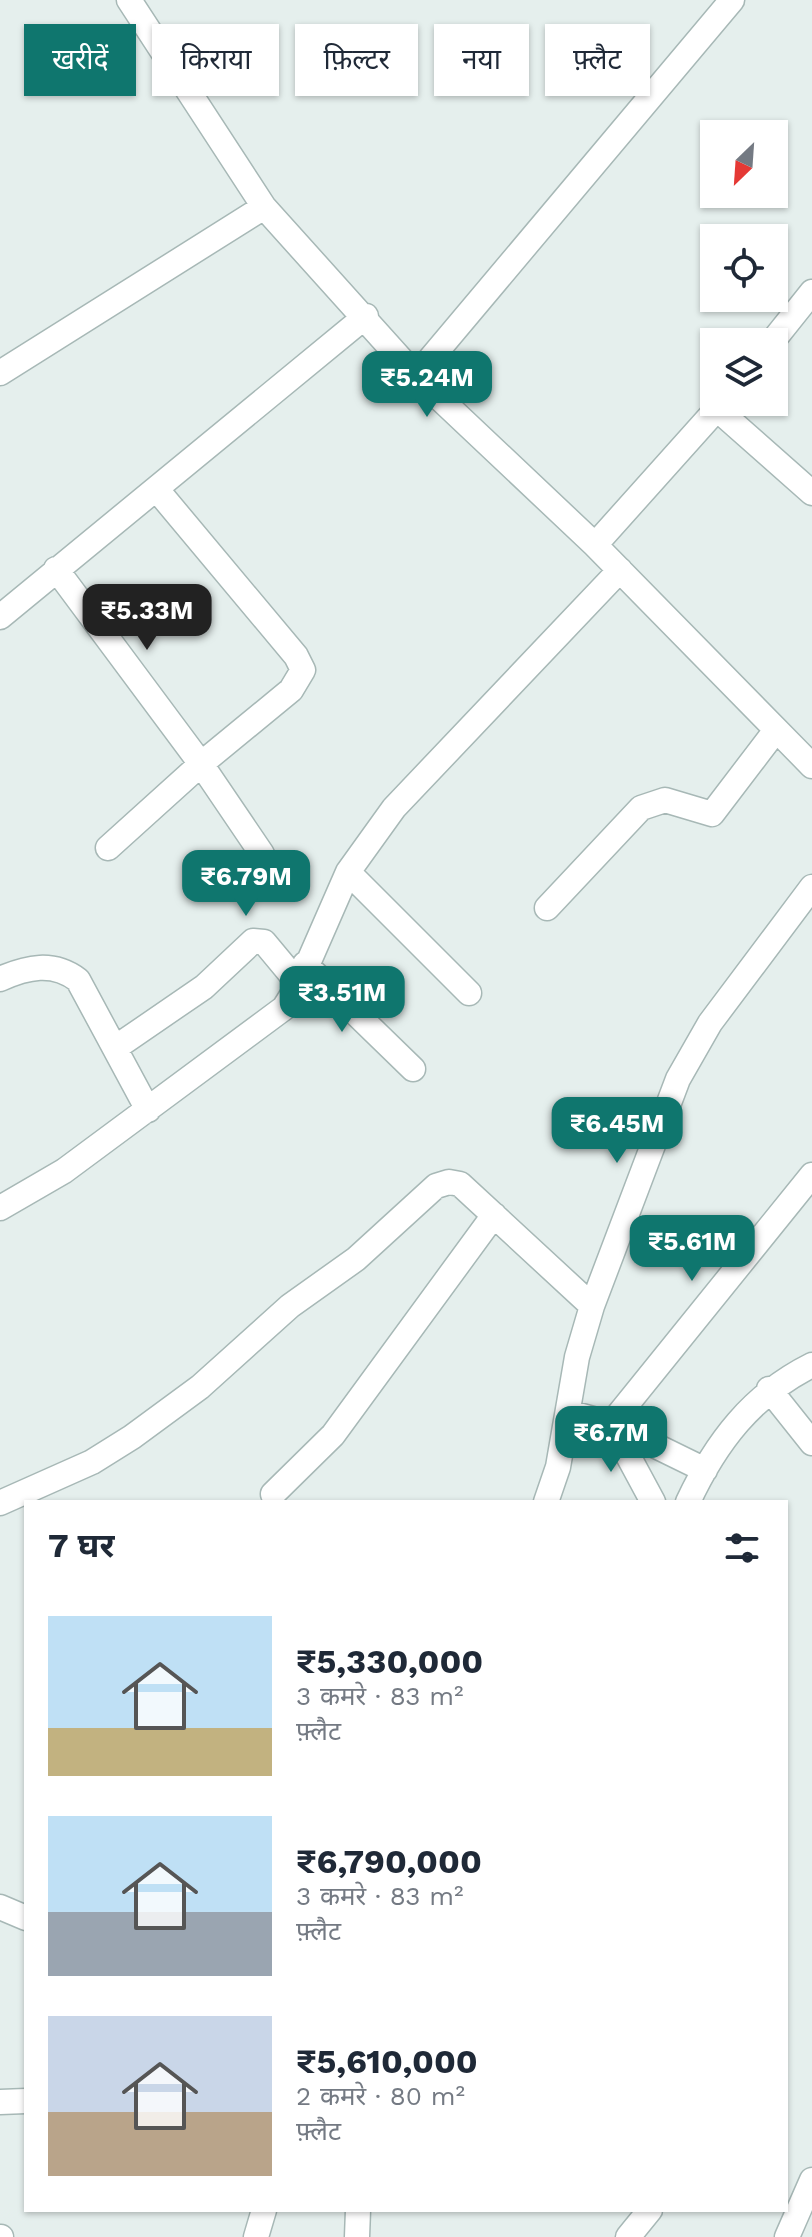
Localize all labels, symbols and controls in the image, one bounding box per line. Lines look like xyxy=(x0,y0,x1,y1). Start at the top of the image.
chip: खरीदें xyxy=(24,24,136,96)
chip: किराया xyxy=(152,24,279,96)
chip: फ़िल्टर xyxy=(295,24,418,96)
chip: नया xyxy=(434,24,529,96)
chip: फ़्लैट xyxy=(545,24,650,96)
north arrow xyxy=(700,120,788,208)
map controls xyxy=(700,120,788,416)
button: locate xyxy=(700,224,788,312)
button: layers xyxy=(700,328,788,416)
pin: ₹5.24M xyxy=(362,351,492,419)
text: ₹5.24M xyxy=(380,362,474,392)
pin: ₹5.33M xyxy=(82,584,212,652)
text: ₹5.33M xyxy=(101,595,193,625)
pin: ₹6.79M xyxy=(181,850,311,918)
text: ₹6.79M xyxy=(200,861,292,891)
pin: ₹3.51M xyxy=(277,966,407,1034)
text: ₹3.51M xyxy=(298,977,386,1007)
pin: ₹6.45M xyxy=(552,1097,682,1165)
text: ₹6.45M xyxy=(570,1108,664,1138)
pin: ₹5.61M xyxy=(627,1215,757,1283)
text: ₹5.61M xyxy=(648,1226,736,1256)
pin: ₹6.7M xyxy=(555,1406,667,1474)
text: ₹6.7M xyxy=(573,1417,649,1447)
text: 7 घर xyxy=(48,1525,115,1565)
icon: filters xyxy=(720,1526,764,1570)
text: ₹5,330,000 xyxy=(296,1641,483,1681)
icon: home xyxy=(112,1648,208,1744)
text: 3 कमरे · 83 m² xyxy=(296,1681,464,1711)
text: फ़्लैट xyxy=(296,1716,341,1746)
text: ₹6,790,000 xyxy=(296,1841,482,1881)
icon: home xyxy=(112,1848,208,1944)
text: 3 कमरे · 83 m² xyxy=(296,1881,464,1911)
text: फ़्लैट xyxy=(296,1916,341,1946)
text: ₹5,610,000 xyxy=(296,2041,478,2081)
icon: home xyxy=(112,2048,208,2144)
text: 2 कमरे · 80 m² xyxy=(296,2081,465,2111)
text: फ़्लैट xyxy=(296,2116,341,2146)

